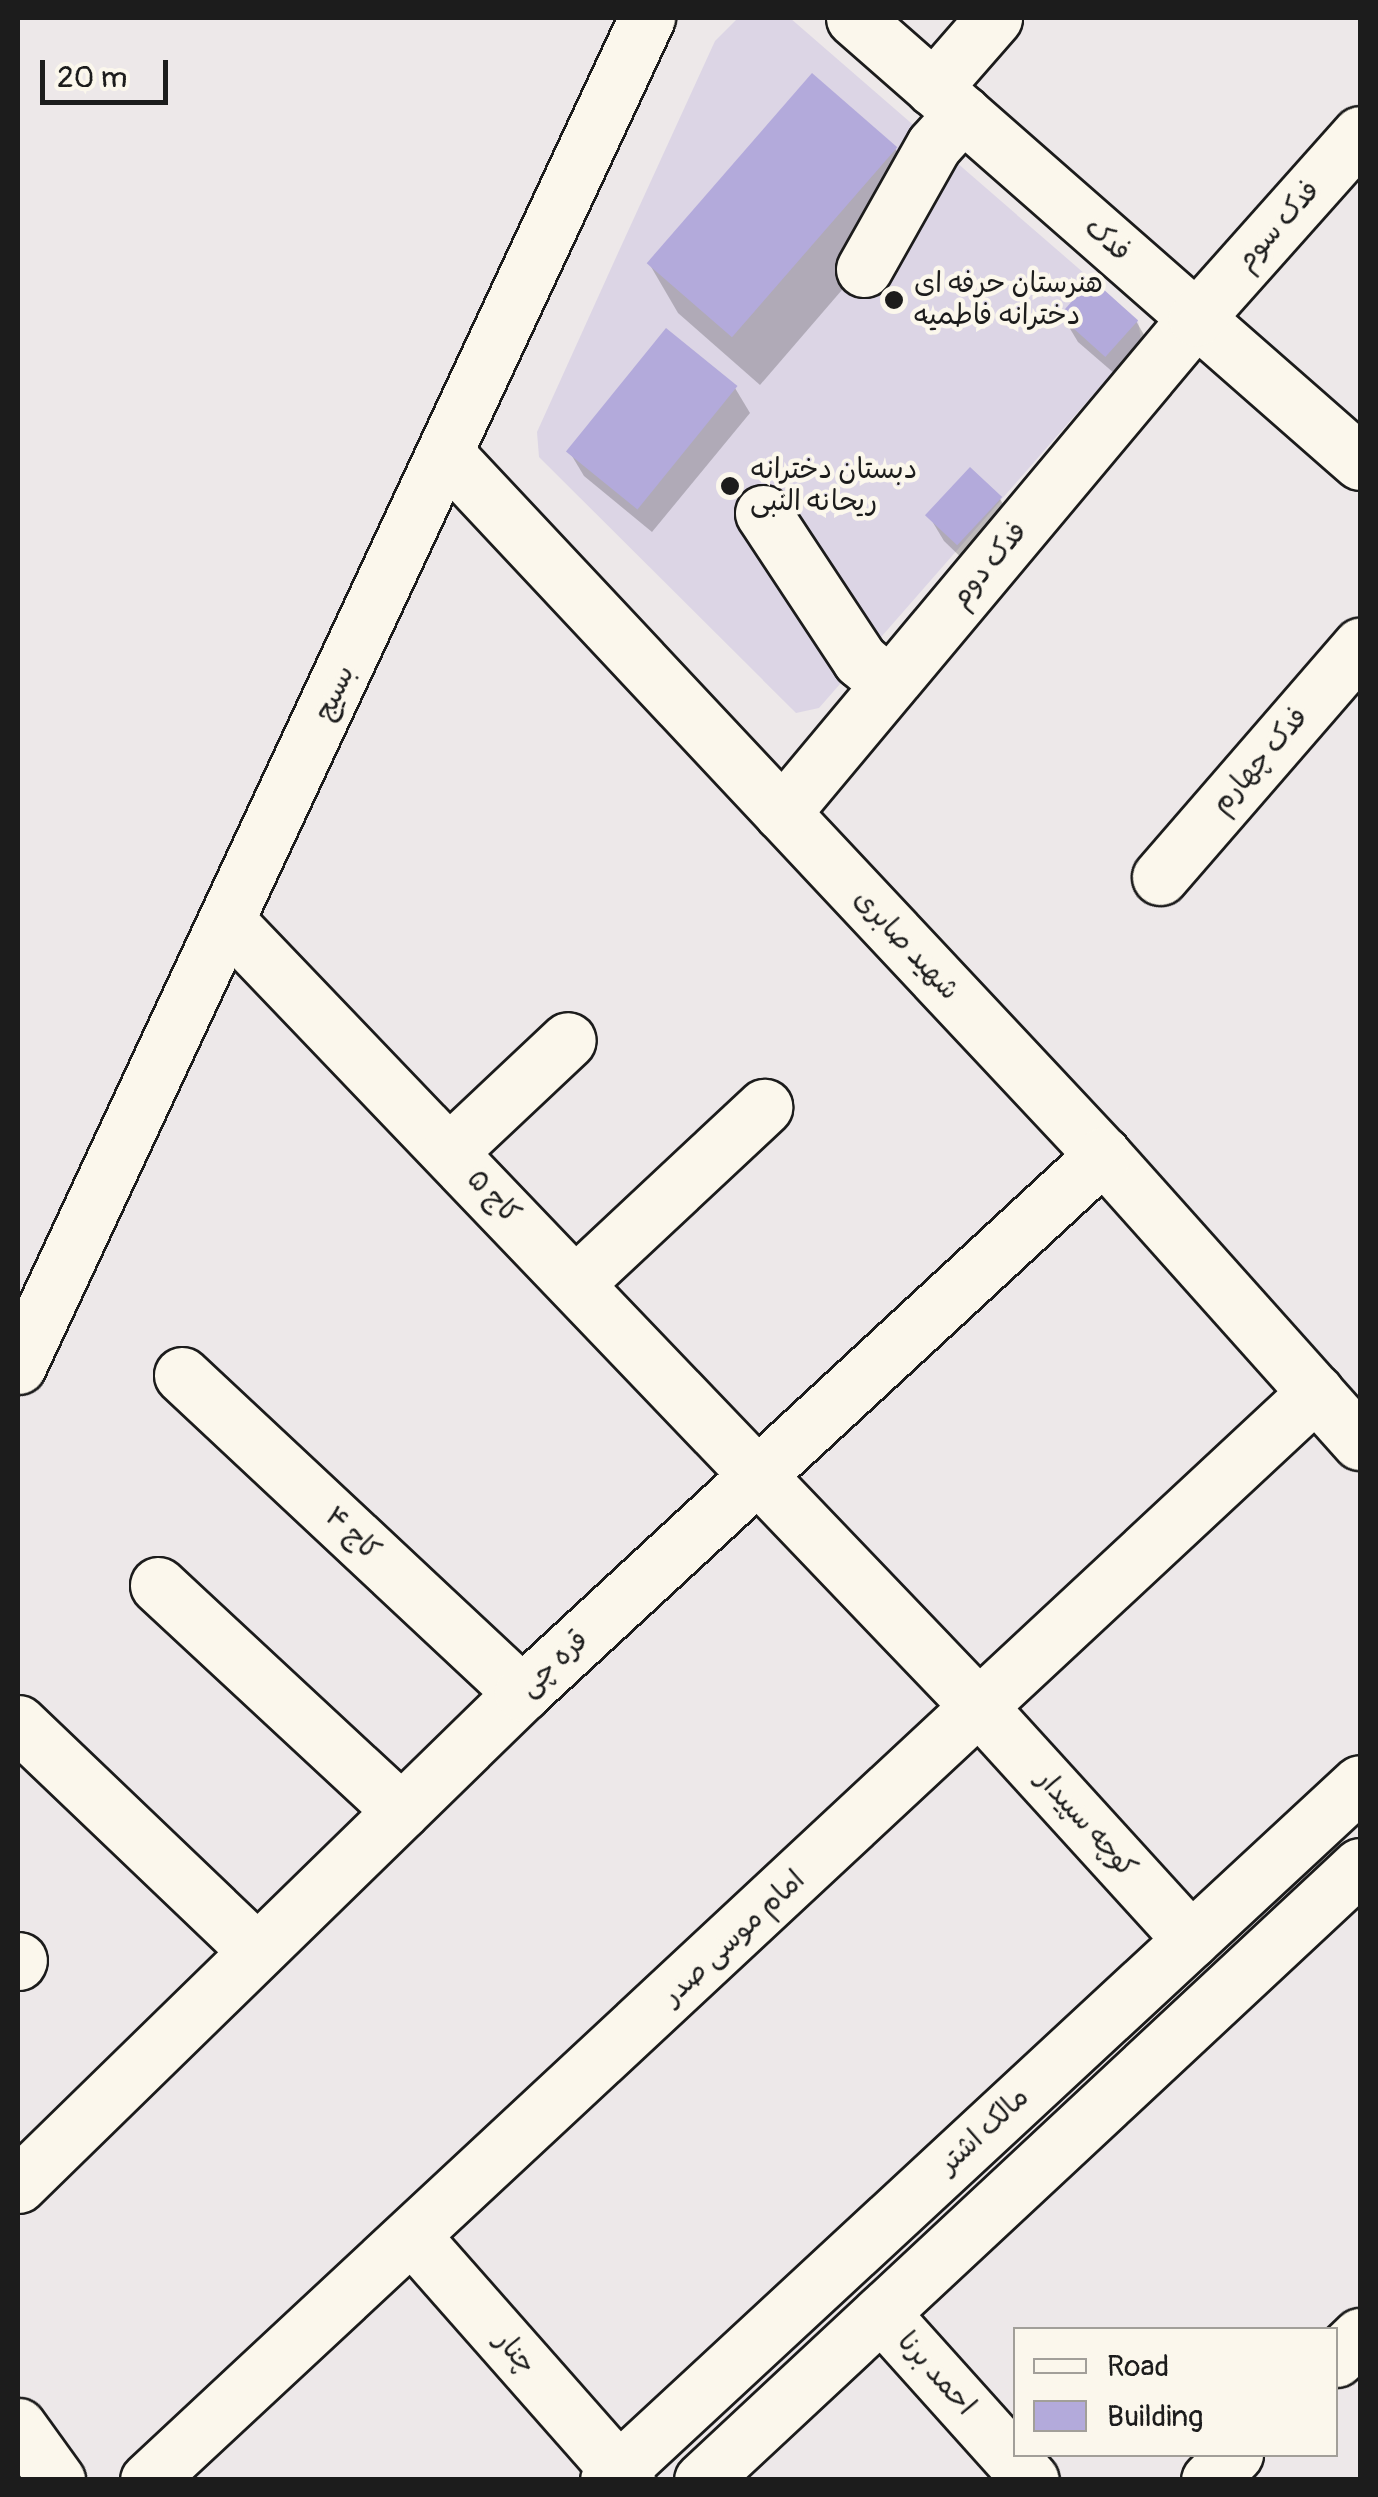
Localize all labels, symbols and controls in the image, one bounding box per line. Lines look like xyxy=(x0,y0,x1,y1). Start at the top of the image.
scale bar xyxy=(45,40,172,102)
text: 20 m xyxy=(57,59,127,96)
street label: فدک سوم xyxy=(1229,174,1327,278)
street label: فدک xyxy=(1077,211,1137,269)
place label: هنرستان حرفه ای دخترانه فاطمیه xyxy=(914,267,1103,333)
marker: هنرستان حرفه ای دخترانه فاطمیه xyxy=(883,289,905,311)
place label: دبستان دخترانه ریحانه النبی xyxy=(750,453,917,519)
marker: دبستان دخترانه ریحانه النبی xyxy=(719,475,741,497)
street label: فدک دوم xyxy=(944,515,1034,615)
street label: بسیج xyxy=(308,660,362,726)
street label: فدک چهارم xyxy=(1205,701,1315,821)
street label: شهید صابری xyxy=(846,883,966,1007)
street label: کاج ۵ xyxy=(459,1163,527,1231)
street label: کاج ۴ xyxy=(317,1500,387,1568)
street label: قره چی xyxy=(513,1624,595,1704)
street label: کوچه سپیدار xyxy=(1029,1763,1143,1885)
street label: امام موسی صدر xyxy=(656,1863,812,2013)
street label: مالک اشتر xyxy=(932,2081,1036,2181)
street label: چنار xyxy=(487,2325,543,2381)
street label: احمد برنا xyxy=(890,2325,982,2423)
legend xyxy=(1013,2327,1338,2457)
text: Road xyxy=(1107,2348,1169,2385)
text: Building xyxy=(1107,2398,1203,2435)

